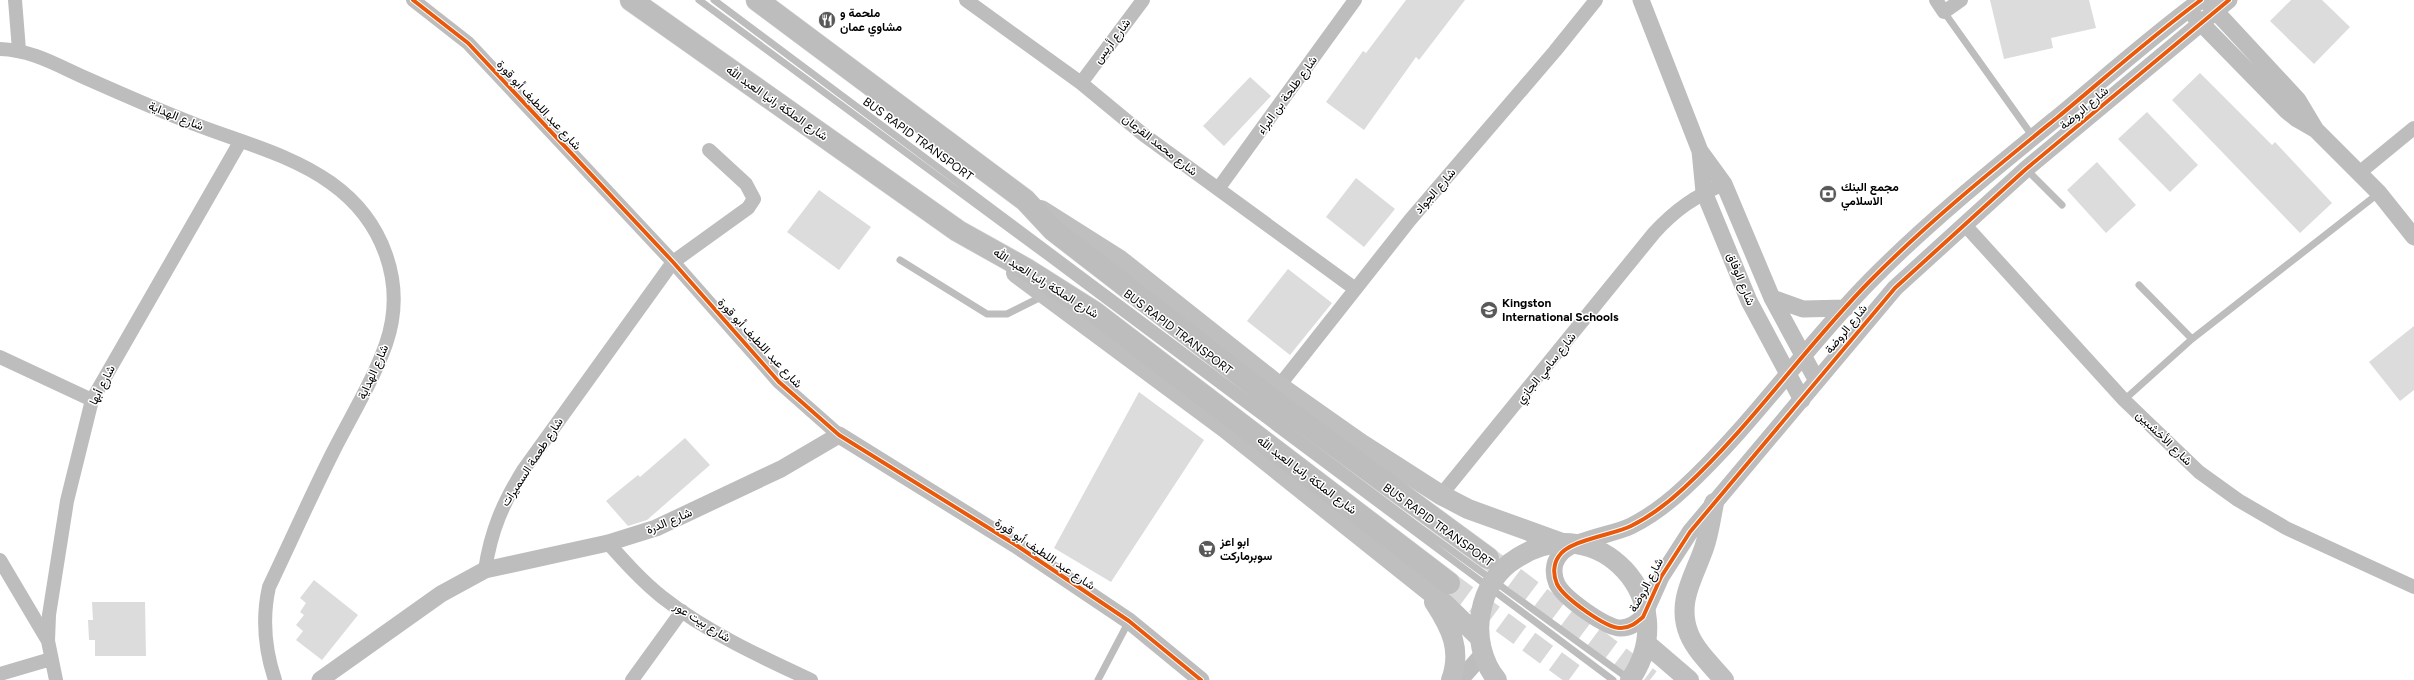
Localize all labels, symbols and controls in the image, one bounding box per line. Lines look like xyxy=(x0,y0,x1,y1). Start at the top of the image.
place label: ملحمة و مشاوي عمان xyxy=(840,6,902,37)
restaurant icon: ملحمة و مشاوي عمان xyxy=(817,10,837,30)
street label: شارع أريس xyxy=(1091,16,1135,67)
street label: شارع طلحة بن البراء xyxy=(1254,53,1322,138)
street label: شارع عبد اللطيف أبو قورة xyxy=(492,57,584,154)
street label: شارع الملكة رانيا العبد الله xyxy=(722,63,831,145)
street label: شارع الروضة xyxy=(2057,84,2113,134)
street label: BUS RAPID TRANSPORT xyxy=(860,94,976,184)
street label: شارع الهداية xyxy=(146,99,206,135)
street label: شارع محمد القرعان xyxy=(1118,111,1200,180)
street label: شارع الجواد xyxy=(1412,166,1460,218)
place label: مجمع البنك الاسلامي xyxy=(1841,180,1899,211)
bank icon: مجمع البنك الاسلامي xyxy=(1818,184,1838,204)
street label: شارع الملكة رانيا العبد الله xyxy=(990,245,1101,323)
street label: شارع الوفاق xyxy=(1722,251,1758,308)
street label: BUS RAPID TRANSPORT xyxy=(1121,287,1235,378)
street label: شارع عبد اللطيف أبو قورة xyxy=(713,295,805,392)
place label: Kingston International Schools xyxy=(1502,296,1619,324)
school or university icon: Kingston International Schools xyxy=(1479,300,1499,320)
street label: شارع الروضة xyxy=(1822,302,1872,358)
street label: شارع سامي الجازي xyxy=(1513,330,1581,408)
street label: شارع الهداية xyxy=(355,342,393,402)
street label: شارع أبها xyxy=(86,363,120,408)
street label: شارع الأخشبين xyxy=(2132,408,2195,470)
street label: شارع طعمة السميرات xyxy=(498,415,568,510)
street label: شارع الملكة رانيا العبد الله xyxy=(1253,433,1360,519)
street label: BUS RAPID TRANSPORT xyxy=(1380,480,1496,570)
street label: شارع الدرة xyxy=(644,505,695,539)
street label: شارع عبد اللطيف أبو قورة xyxy=(991,515,1098,594)
place label: ابو اعز سوبرماركت xyxy=(1219,535,1273,564)
supermarket icon: ابو اعز سوبرماركت xyxy=(1197,539,1217,559)
street label: شارع الروضة xyxy=(1626,555,1668,615)
street label: شارع بيت عور xyxy=(669,598,733,647)

